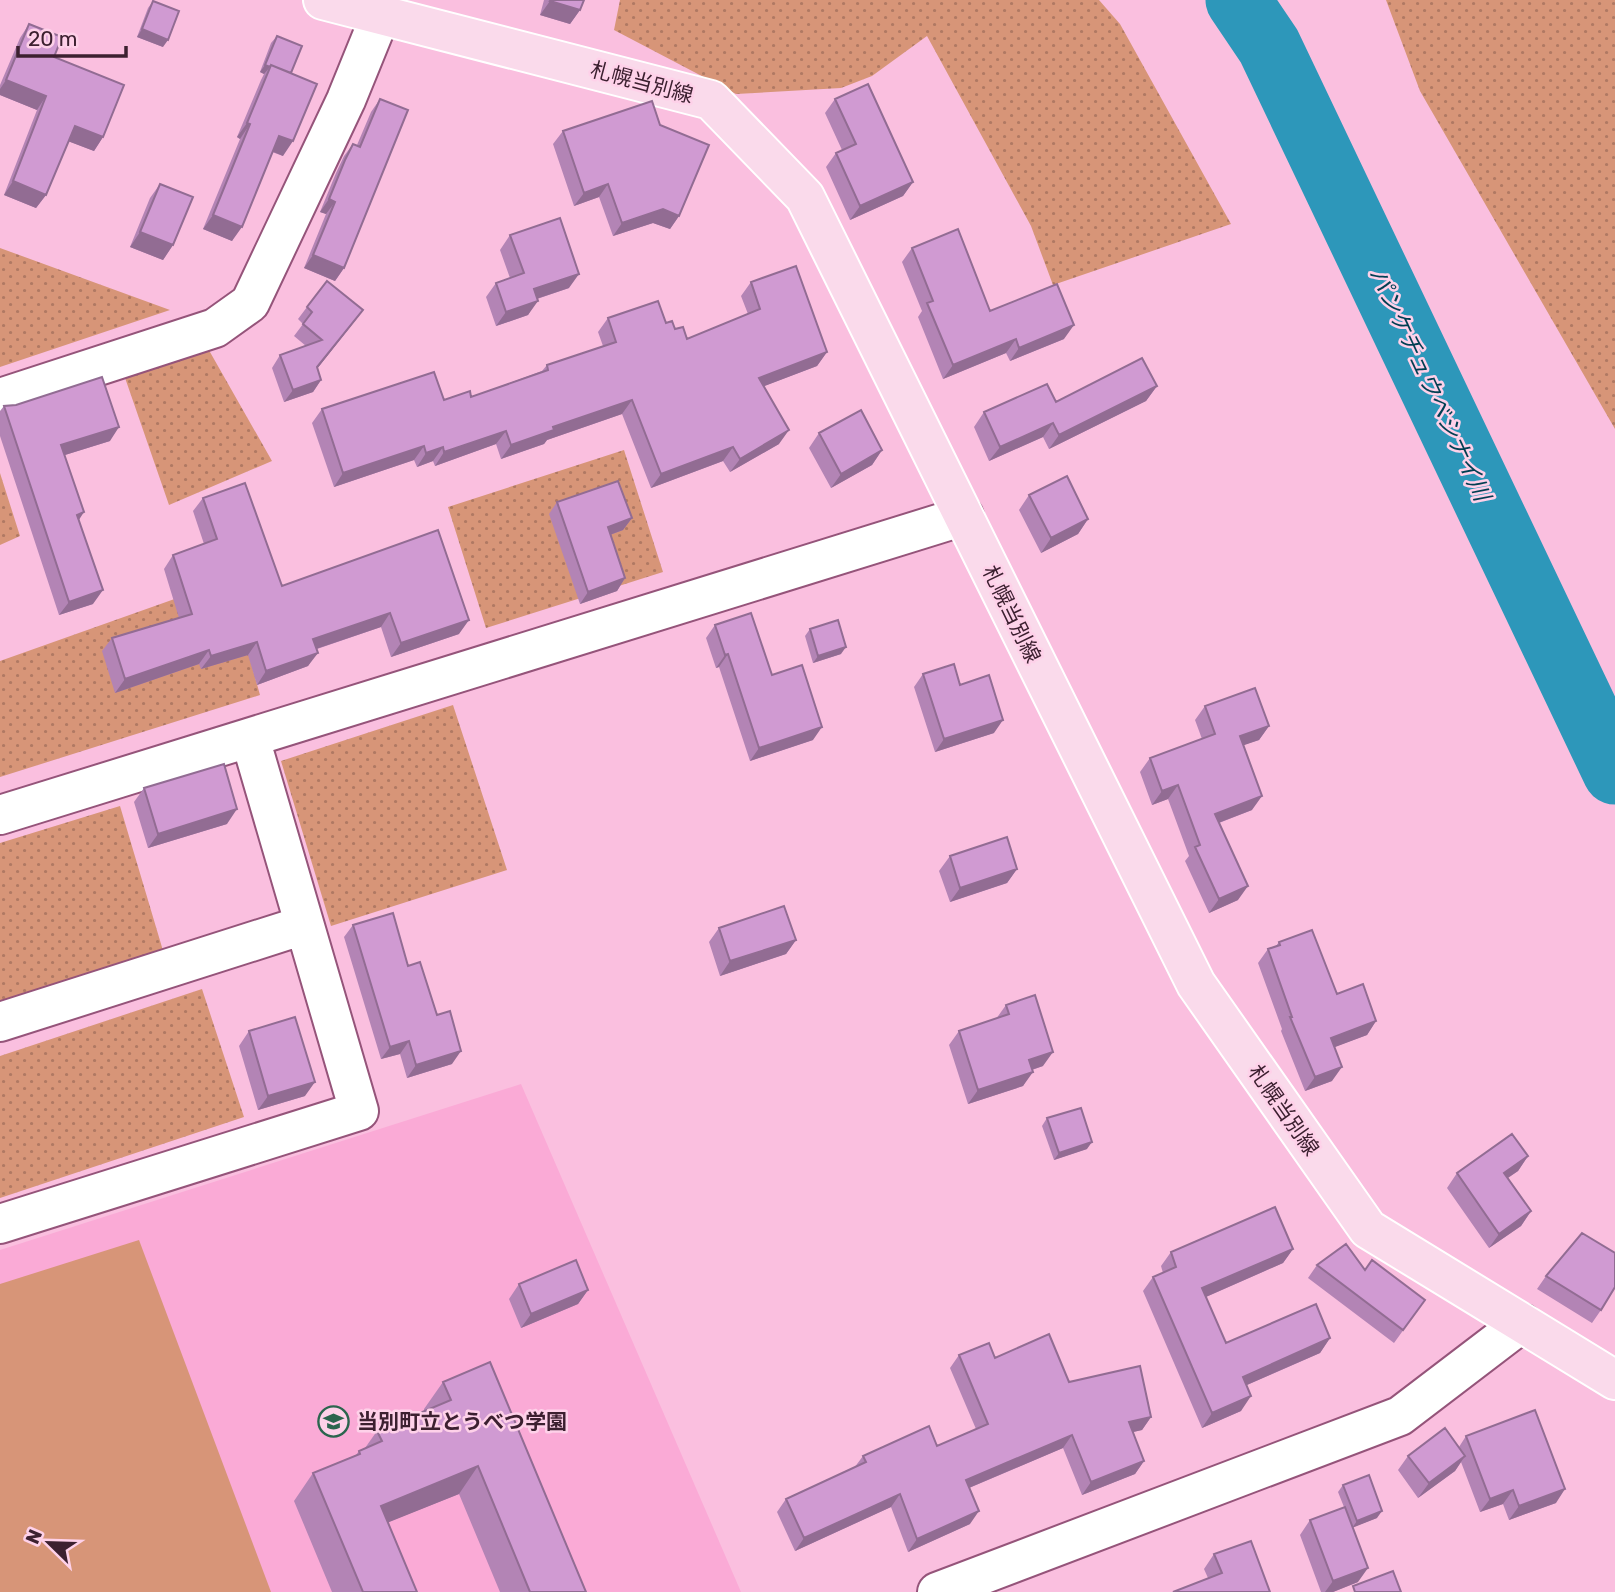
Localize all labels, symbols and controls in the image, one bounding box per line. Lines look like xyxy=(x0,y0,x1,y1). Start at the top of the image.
scale bar xyxy=(18,14,126,58)
text: 20 m xyxy=(28,26,77,51)
street label: 札幌当別線 xyxy=(588,56,696,108)
water label: パンケチュウベシナイ川 xyxy=(1364,263,1498,508)
street label: 札幌当別線 xyxy=(978,561,1046,667)
street label: 札幌当別線 xyxy=(1244,1060,1324,1160)
school or university icon: 当別町立とうべつ学園 xyxy=(317,1404,351,1438)
place label: 当別町立とうべつ学園 xyxy=(357,1409,567,1434)
north arrow xyxy=(14,1508,84,1578)
text: N xyxy=(21,1526,47,1547)

